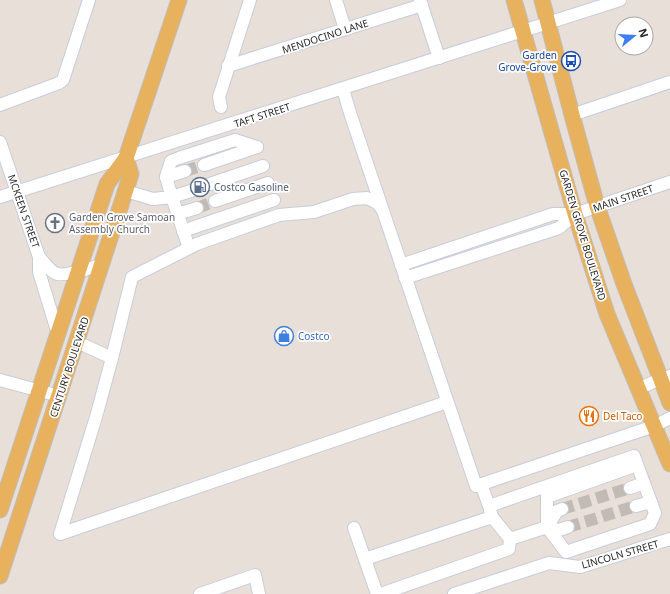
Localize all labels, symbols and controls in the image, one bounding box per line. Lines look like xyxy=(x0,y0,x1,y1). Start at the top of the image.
street label: MENDOCINO LANE xyxy=(280,15,370,57)
north arrow xyxy=(614,16,654,56)
text: N xyxy=(635,26,653,39)
place label: Garden Grove-Grove xyxy=(498,48,557,74)
bus stop icon: Garden Grove-Grove xyxy=(560,50,582,72)
street label: TAFT STREET xyxy=(232,99,292,131)
street label: GARDEN GROVE BOULEVARD xyxy=(556,168,610,302)
street label: MCKEEN STREET xyxy=(5,172,43,250)
fuel station icon: Costco Gasoline xyxy=(189,176,211,198)
place label: Costco Gasoline xyxy=(214,180,289,194)
street label: MAIN STREET xyxy=(591,181,655,215)
place label: Garden Grove Samoan Assembly Church xyxy=(69,210,175,236)
church icon: Garden Grove Samoan Assembly Church xyxy=(44,212,66,234)
street label: CENTURY BOULEVARD xyxy=(46,315,92,419)
shop icon: Costco xyxy=(273,325,295,347)
place label: Costco xyxy=(298,329,330,343)
restaurant icon: Del Taco xyxy=(578,405,600,427)
place label: Del Taco xyxy=(603,409,642,423)
street label: LINCOLN STREET xyxy=(580,536,661,572)

